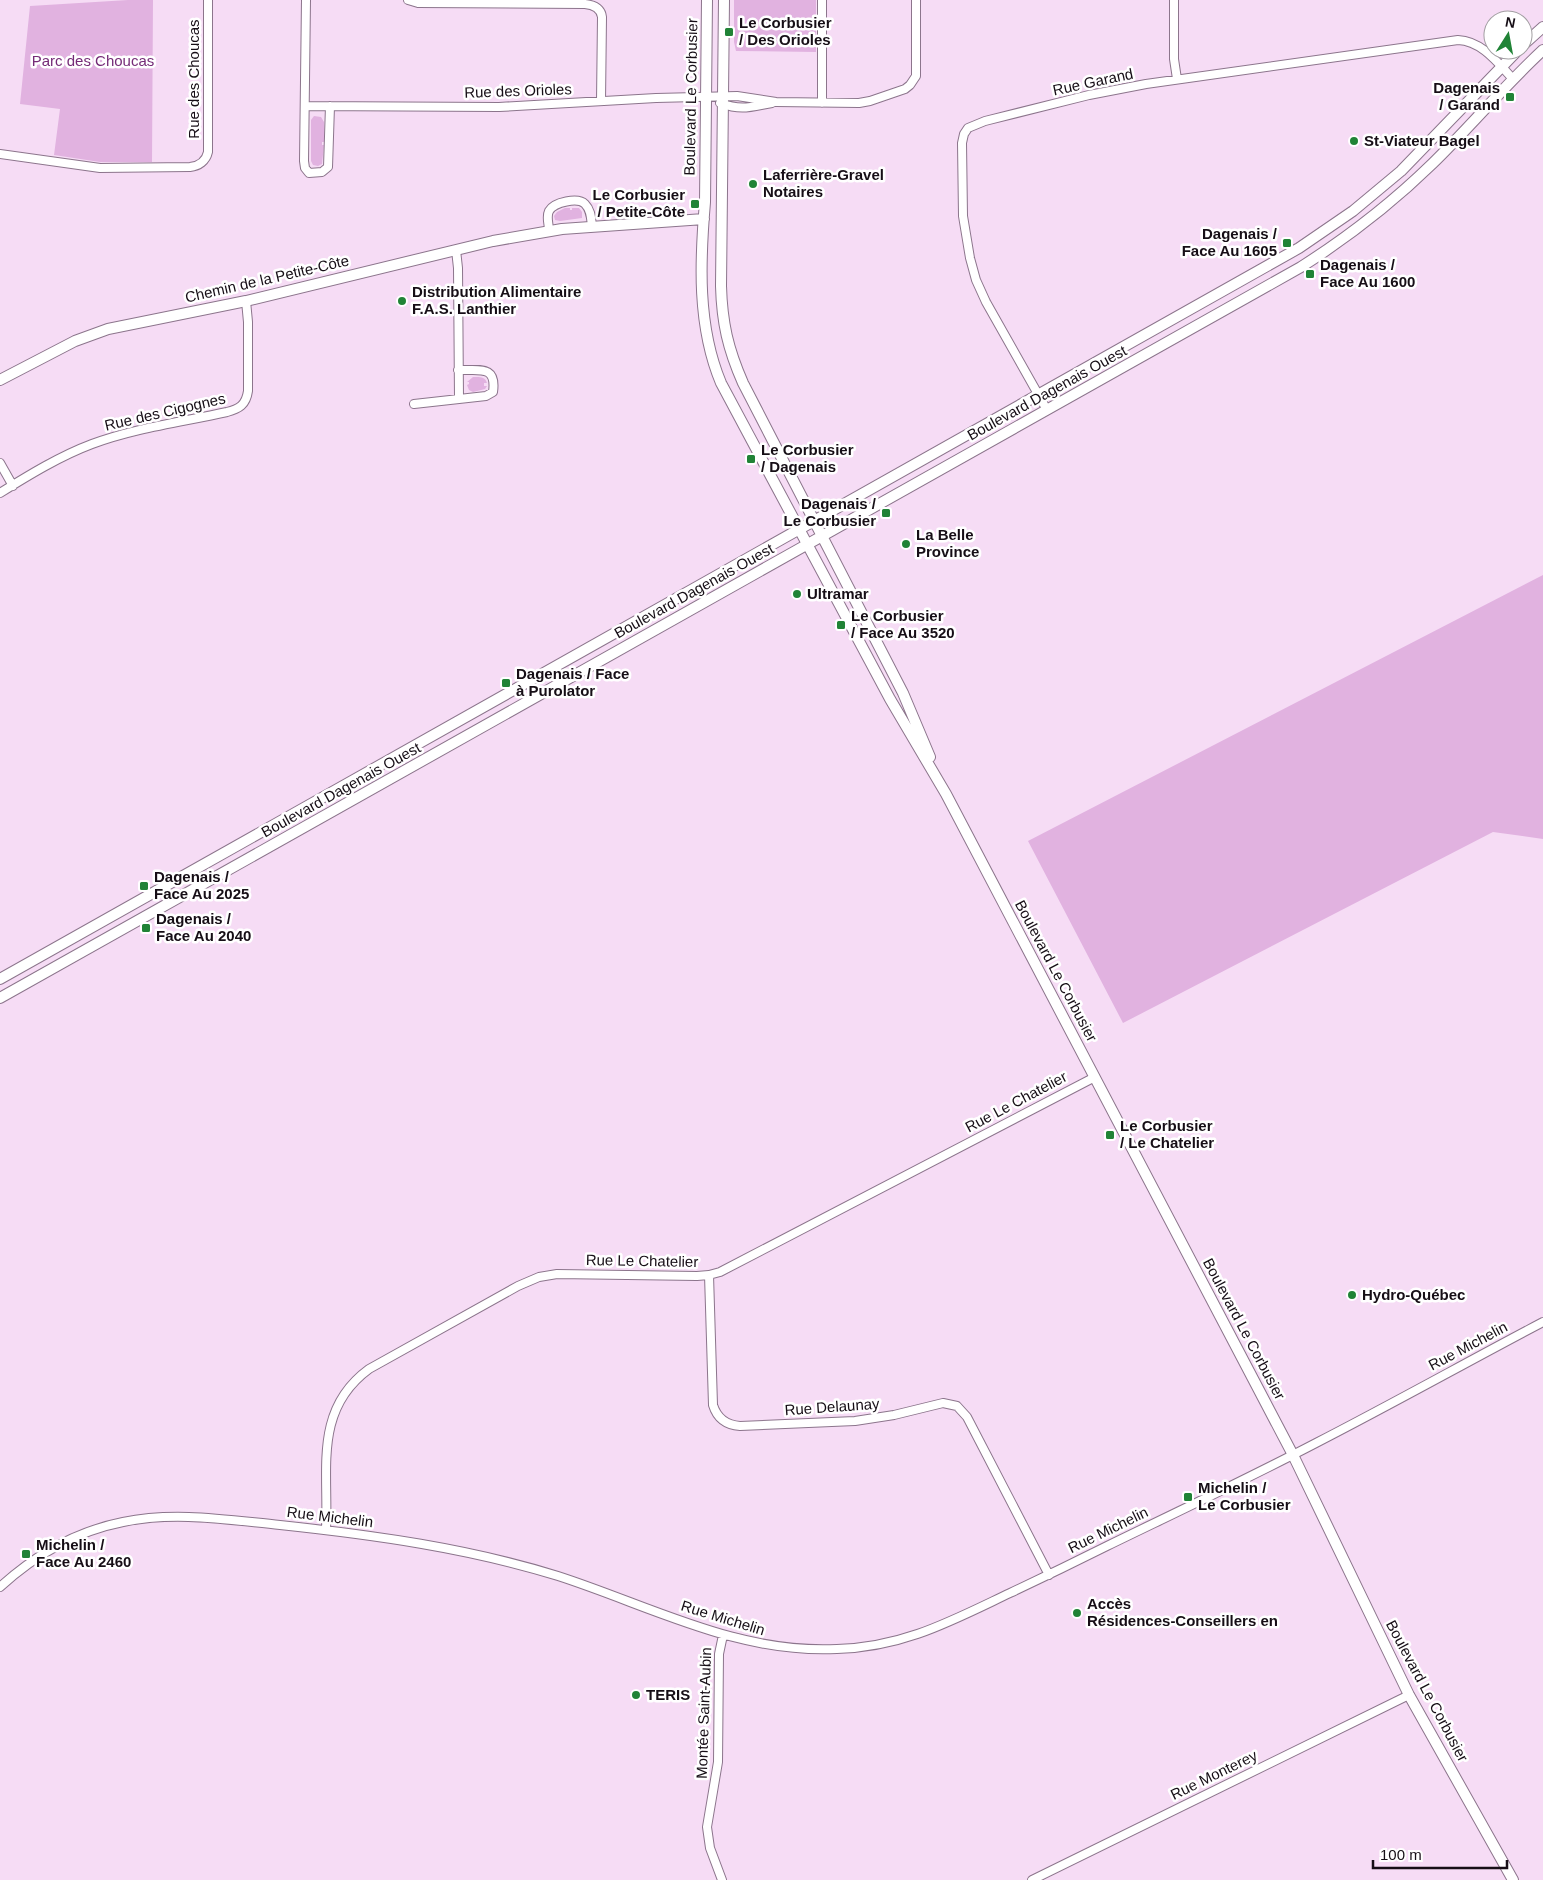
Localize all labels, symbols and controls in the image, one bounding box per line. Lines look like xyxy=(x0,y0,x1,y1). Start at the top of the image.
north arrow xyxy=(1483,10,1533,60)
text: N xyxy=(1504,13,1517,31)
place label: Le Corbusier / Des Orioles xyxy=(739,14,832,48)
street label: Boulevard Le Corbusier xyxy=(681,18,700,176)
street label: Rue des Choucas xyxy=(185,19,202,139)
marker: Le Corbusier / Des Orioles xyxy=(723,26,735,38)
park label: Parc des Choucas xyxy=(32,52,154,69)
street label: Rue Garand xyxy=(1051,65,1135,98)
place label: Dagenais / Garand xyxy=(1433,79,1500,113)
street label: Rue des Orioles xyxy=(464,80,572,101)
marker: Dagenais / Garand xyxy=(1504,91,1516,103)
place label: St-Viateur Bagel xyxy=(1364,132,1480,149)
marker: St-Viateur Bagel xyxy=(1348,135,1360,147)
place label: Laferrière-Gravel Notaires xyxy=(763,166,884,200)
marker: Laferrière-Gravel Notaires xyxy=(747,178,759,190)
place label: Le Corbusier / Petite-Côte xyxy=(592,186,685,220)
marker: Le Corbusier / Petite-Côte xyxy=(689,198,701,210)
place label: Dagenais / Face Au 1605 xyxy=(1182,225,1278,259)
marker: Dagenais / Face Au 1605 xyxy=(1281,237,1293,249)
street label: Chemin de la Petite-Côte xyxy=(183,251,350,306)
place label: Dagenais / Face Au 1600 xyxy=(1320,256,1415,290)
marker: Dagenais / Face Au 1600 xyxy=(1304,268,1316,280)
place label: Distribution Alimentaire F.A.S. Lanthier xyxy=(412,283,581,317)
marker: Distribution Alimentaire F.A.S. Lanthier xyxy=(396,295,408,307)
street label: Boulevard Dagenais Ouest xyxy=(964,341,1130,443)
street label: Rue des Cigognes xyxy=(103,389,227,434)
place label: Le Corbusier / Dagenais xyxy=(761,441,854,475)
marker: Le Corbusier / Dagenais xyxy=(745,453,757,465)
place label: Dagenais / Le Corbusier xyxy=(783,495,877,529)
marker: Dagenais / Le Corbusier xyxy=(880,507,892,519)
place label: La Belle Province xyxy=(916,526,979,560)
marker: La Belle Province xyxy=(900,538,912,550)
street label: Boulevard Dagenais Ouest xyxy=(611,539,777,641)
place label: Ultramar xyxy=(807,585,869,602)
marker: Ultramar xyxy=(791,588,803,600)
place label: Le Corbusier / Face Au 3520 xyxy=(851,607,955,641)
marker: Le Corbusier / Face Au 3520 xyxy=(835,619,847,631)
place label: Dagenais / Face à Purolator xyxy=(516,665,629,699)
marker: Dagenais / Face à Purolator xyxy=(500,677,512,689)
street label: Boulevard Dagenais Ouest xyxy=(258,738,424,840)
place label: Dagenais / Face Au 2025 xyxy=(154,868,249,902)
marker: Dagenais / Face Au 2025 xyxy=(138,880,150,892)
street label: Boulevard Le Corbusier xyxy=(1012,897,1101,1044)
place label: Dagenais / Face Au 2040 xyxy=(156,910,251,944)
marker: Dagenais / Face Au 2040 xyxy=(140,922,152,934)
street label: Rue Le Chatelier xyxy=(962,1068,1069,1135)
place label: Le Corbusier / Le Chatelier xyxy=(1120,1117,1214,1151)
marker: Le Corbusier / Le Chatelier xyxy=(1104,1129,1116,1141)
street label: Rue Le Chatelier xyxy=(586,1251,698,1270)
street label: Boulevard Le Corbusier xyxy=(1200,1255,1289,1402)
place label: Hydro-Québec xyxy=(1362,1286,1465,1303)
marker: Hydro-Québec xyxy=(1346,1289,1358,1301)
street label: Rue Michelin xyxy=(1425,1318,1510,1373)
street label: Rue Delaunay xyxy=(784,1395,880,1418)
place label: Michelin / Le Corbusier xyxy=(1198,1479,1291,1513)
marker: Michelin / Le Corbusier xyxy=(1182,1491,1194,1503)
street label: Rue Michelin xyxy=(286,1503,374,1530)
street label: Rue Michelin xyxy=(1065,1503,1150,1556)
place label: Michelin / Face Au 2460 xyxy=(36,1536,131,1570)
marker: Michelin / Face Au 2460 xyxy=(20,1548,32,1560)
place label: Accès Résidences-Conseillers en xyxy=(1087,1595,1278,1629)
street label: Rue Michelin xyxy=(679,1597,767,1638)
marker: Accès Résidences-Conseillers en xyxy=(1071,1607,1083,1619)
street label: Boulevard Le Corbusier xyxy=(1383,1617,1472,1764)
street label: Montée Saint-Aubin xyxy=(693,1647,714,1779)
place label: TERIS xyxy=(646,1686,690,1703)
marker: TERIS xyxy=(630,1689,642,1701)
street label: Rue Monterey xyxy=(1168,1746,1260,1803)
scale bar xyxy=(1373,1838,1507,1870)
text: 100 m xyxy=(1380,1846,1422,1863)

